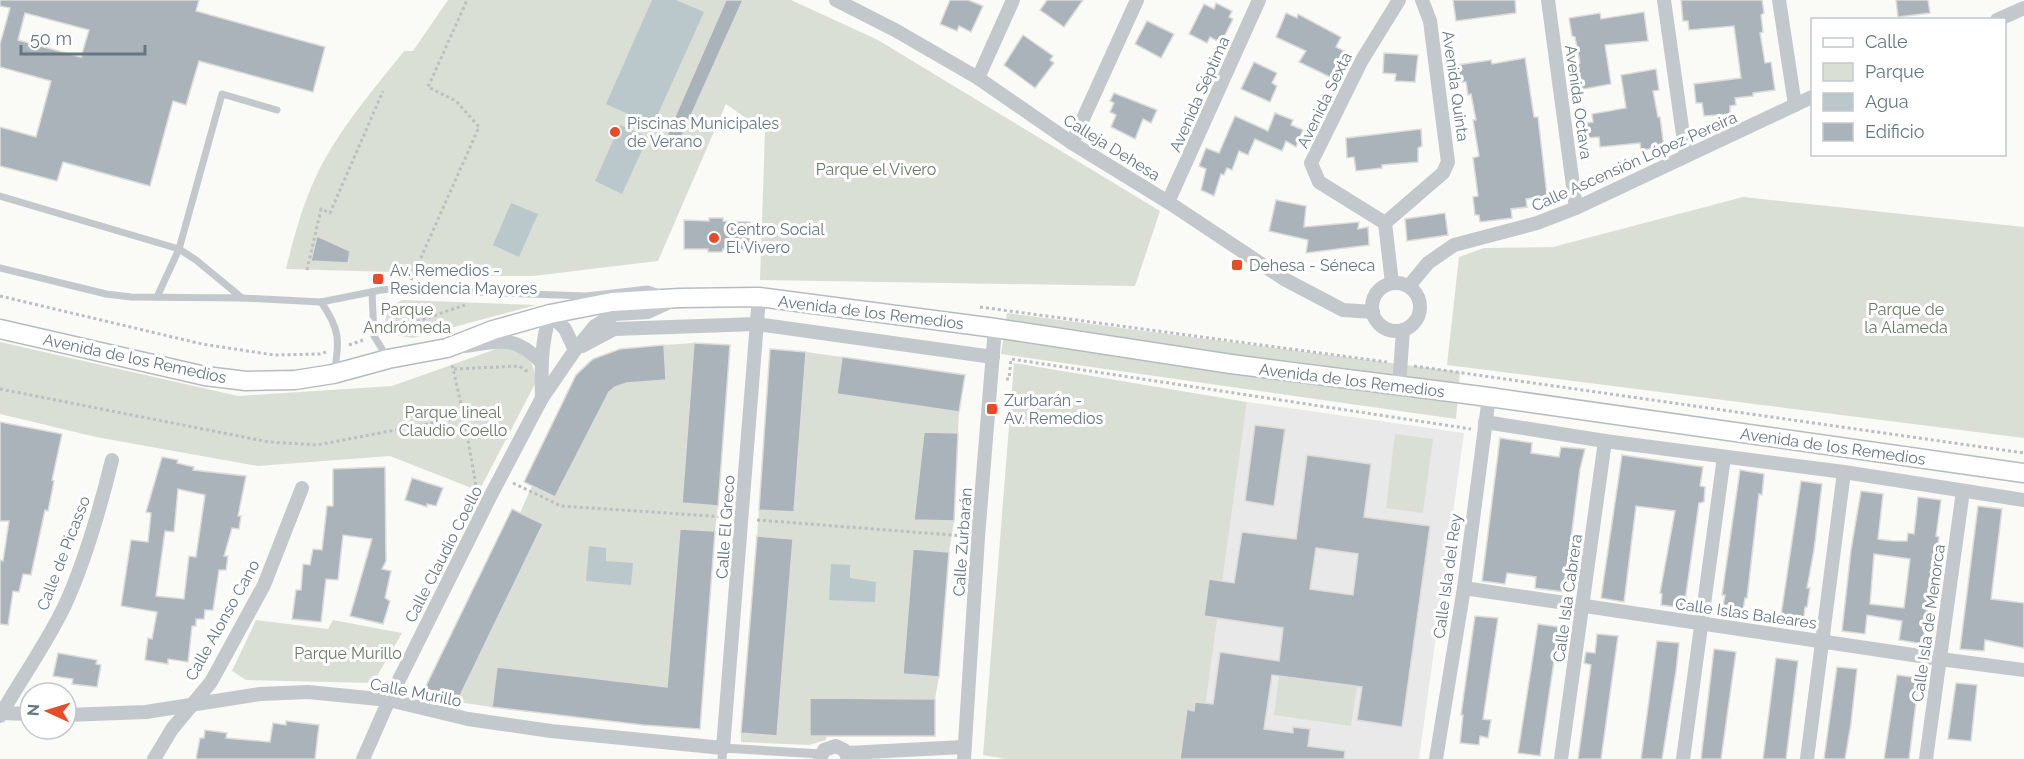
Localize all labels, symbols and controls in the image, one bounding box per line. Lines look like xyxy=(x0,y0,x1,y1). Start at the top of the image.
scale bar xyxy=(21,18,146,56)
legend xyxy=(1811,18,2006,156)
text: 50 m xyxy=(30,28,72,49)
street label: Avenida Quinta xyxy=(1438,29,1473,143)
text: Calle xyxy=(1865,31,1908,52)
street label: Avenida Séptima xyxy=(1165,33,1233,155)
street label: Avenida Octava xyxy=(1561,44,1596,160)
street label: Avenida Sexta xyxy=(1293,49,1356,151)
text: Parque xyxy=(1865,61,1925,82)
text: Agua xyxy=(1865,91,1909,112)
street label: Calle Ascensión López Pereira xyxy=(1529,107,1740,215)
street label: Calleja Dehesa xyxy=(1060,110,1163,185)
place label: Piscinas Municipales de Verano xyxy=(627,114,779,151)
text: Edificio xyxy=(1865,121,1925,142)
marker: Piscinas Municipales de Verano xyxy=(608,125,622,139)
park label: Parque el Vivero xyxy=(816,160,936,179)
place label: Centro Social El Vivero xyxy=(726,220,825,257)
marker: Centro Social El Vivero xyxy=(707,231,721,245)
place label: Dehesa - Séneca xyxy=(1249,256,1375,275)
marker: Dehesa - Séneca xyxy=(1230,258,1244,272)
place label: Av. Remedios - Residencia Mayores xyxy=(390,261,538,298)
marker: Av. Remedios - Residencia Mayores xyxy=(371,272,385,286)
street label: Avenida de los Remedios xyxy=(777,292,965,333)
park label: Parque Andrómeda xyxy=(363,300,451,337)
park label: Parque de la Alameda xyxy=(1864,300,1948,337)
street label: Avenida de los Remedios xyxy=(41,330,229,387)
street label: Avenida de los Remedios xyxy=(1258,360,1446,401)
place label: Zurbarán - Av. Remedios xyxy=(1004,391,1103,428)
marker: Zurbarán - Av. Remedios xyxy=(985,402,999,416)
park label: Parque lineal Claudio Coello xyxy=(399,403,507,440)
street label: Avenida de los Remedios xyxy=(1739,424,1927,469)
street label: Calle El Greco xyxy=(712,474,739,580)
street label: Calle Claudio Coello xyxy=(401,483,486,626)
street label: Calle Zurbarán xyxy=(949,487,976,597)
street label: Calle de Picasso xyxy=(33,493,94,613)
street label: Calle Isla del Rey xyxy=(1429,512,1466,640)
street label: Calle Isla Cabrera xyxy=(1549,533,1586,663)
street label: Calle Isla de Menorca xyxy=(1908,543,1949,703)
street label: Calle Alonso Cano xyxy=(181,556,264,684)
street label: Calle Islas Baleares xyxy=(1674,594,1818,633)
park label: Parque Murillo xyxy=(294,644,402,663)
street label: Calle Murillo xyxy=(369,674,463,711)
north arrow xyxy=(18,681,78,741)
text: N xyxy=(24,703,43,717)

